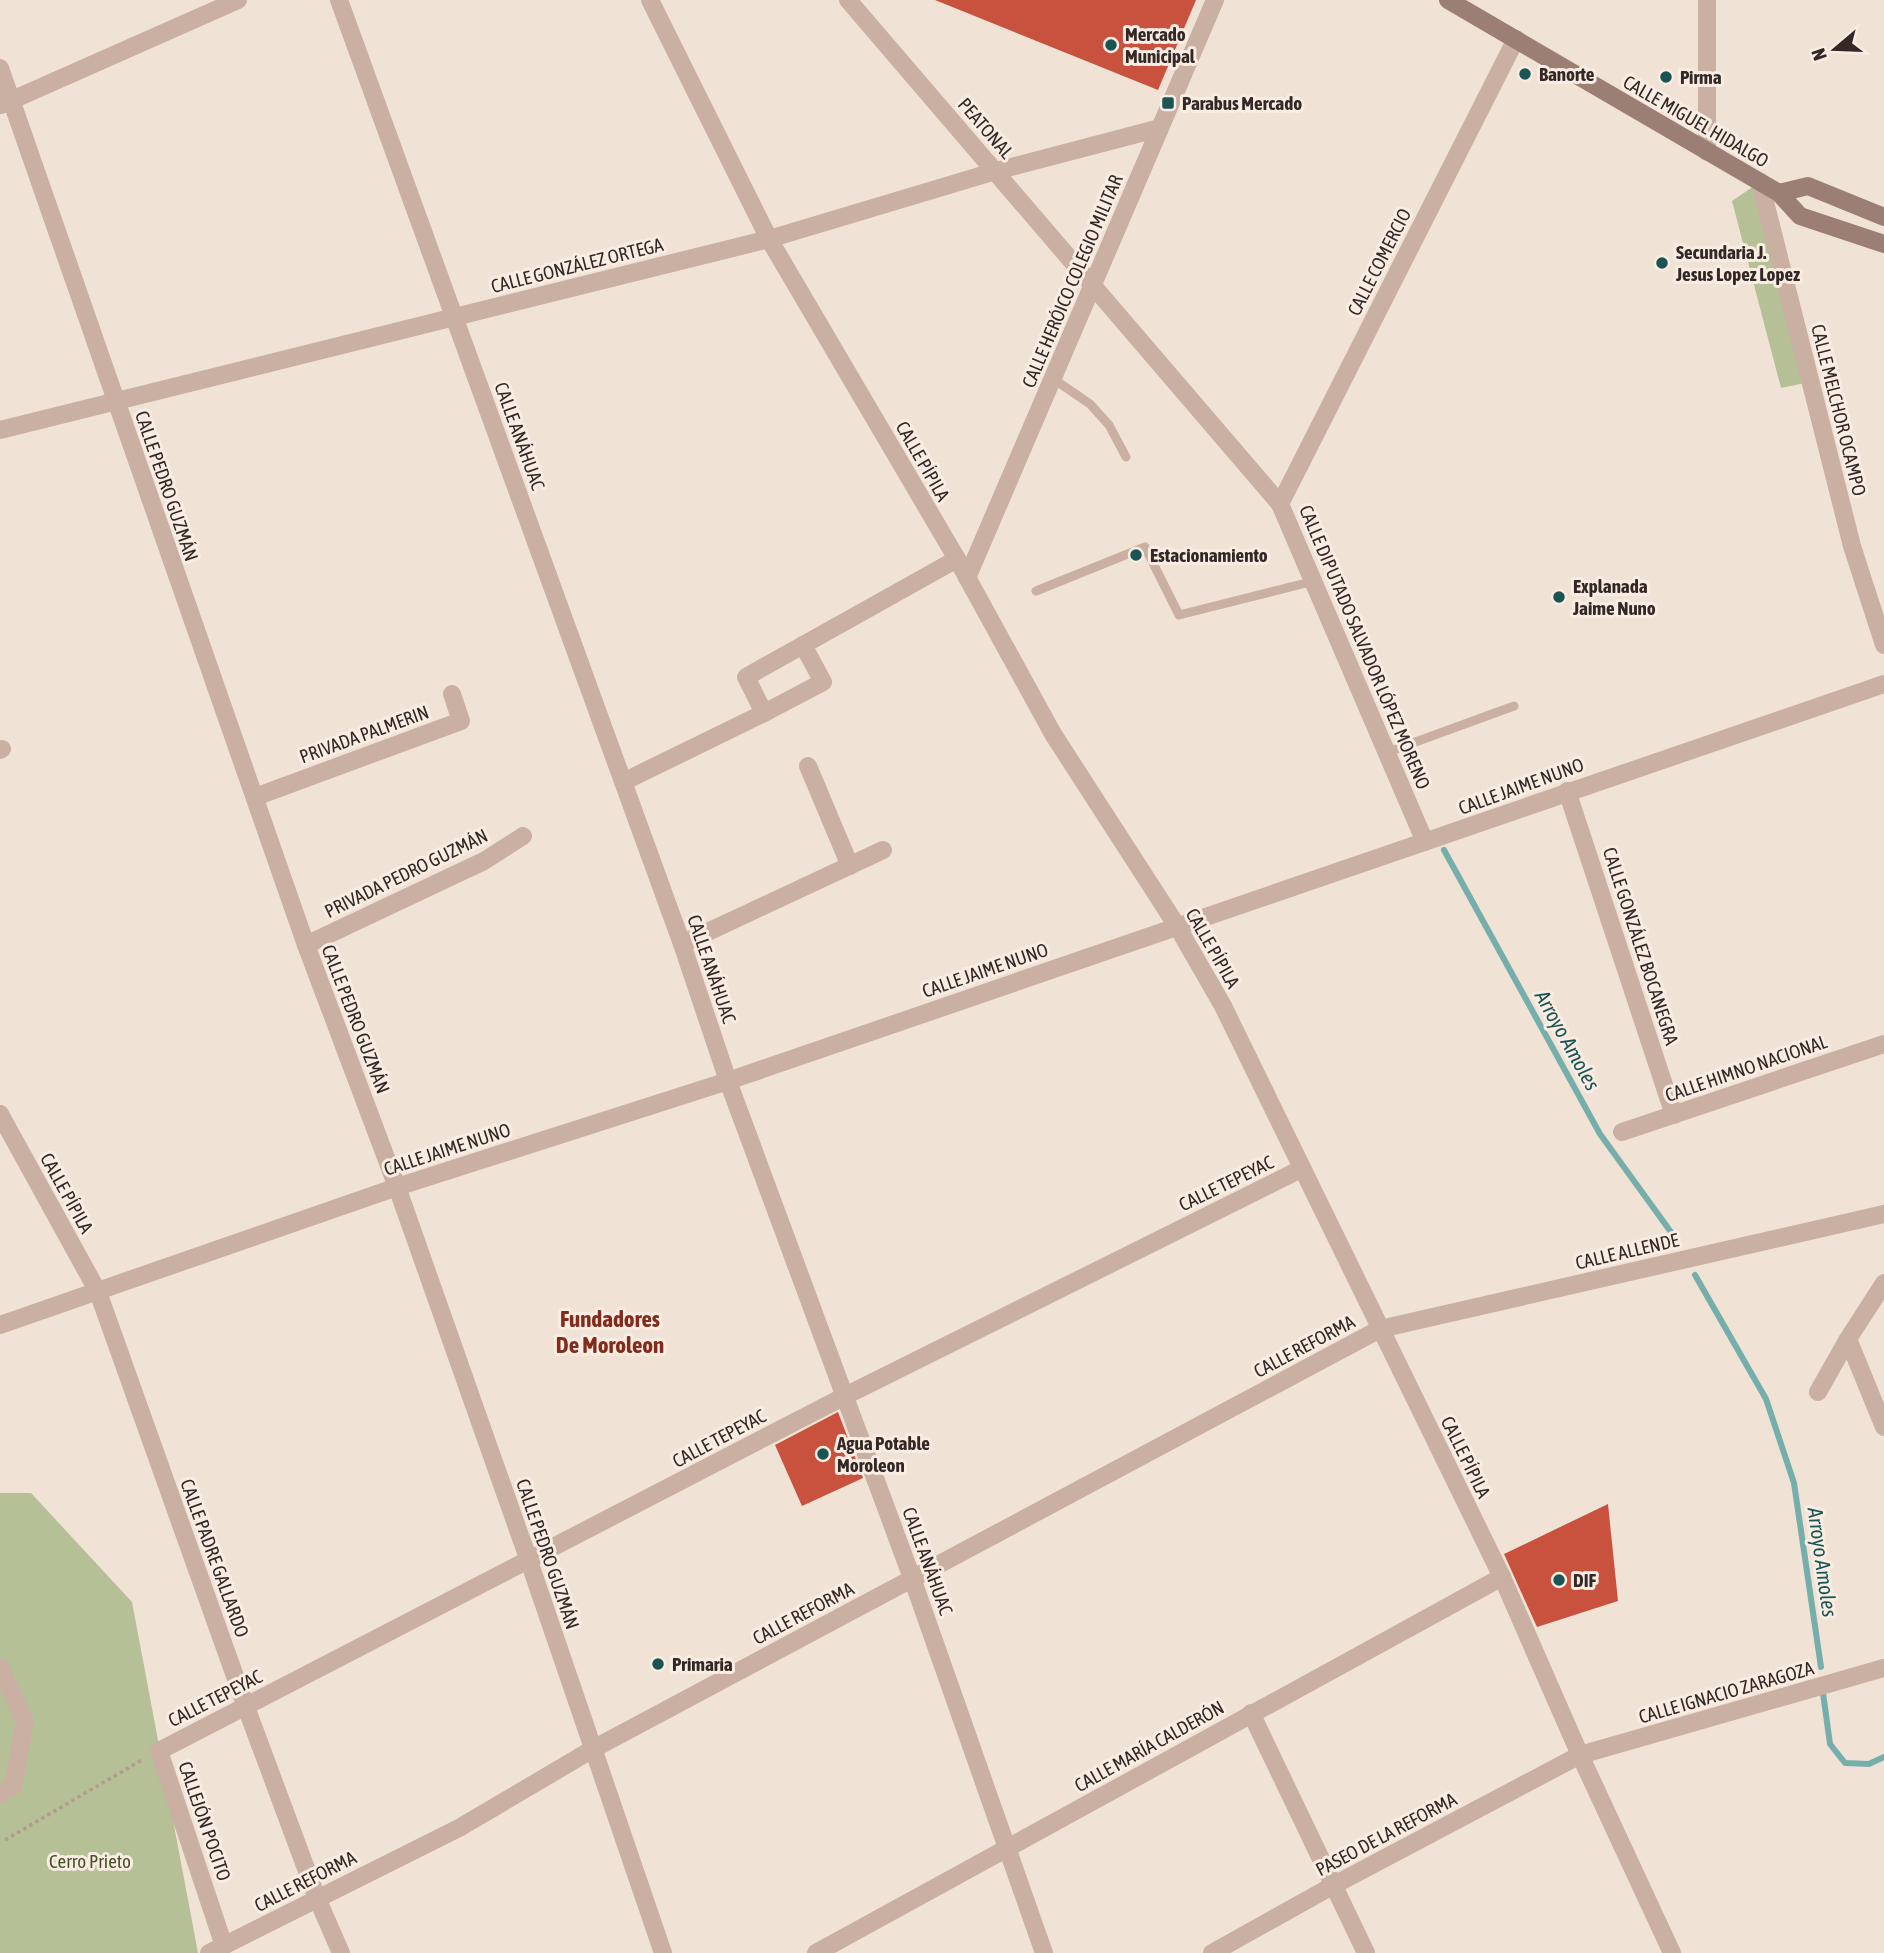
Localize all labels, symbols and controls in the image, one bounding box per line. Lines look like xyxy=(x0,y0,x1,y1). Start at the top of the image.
north arrow xyxy=(1800,14,1870,84)
place label: Mercado Municipal xyxy=(1125,23,1196,67)
marker: Mercado Municipal xyxy=(1103,37,1119,53)
text: N xyxy=(1807,46,1831,63)
place label: Banorte xyxy=(1539,63,1595,85)
marker: Banorte xyxy=(1517,66,1533,82)
place label: Pirma xyxy=(1680,66,1722,88)
marker: Pirma xyxy=(1658,69,1674,85)
street label: CALLE MIGUEL HIDALGO xyxy=(1619,70,1773,172)
place label: Parabus Mercado xyxy=(1182,92,1302,114)
street label: PEATONAL xyxy=(954,93,1019,163)
marker: Parabus Mercado xyxy=(1160,95,1176,111)
street label: CALLE HERÓICO COLEGIO MILITAR xyxy=(1017,171,1127,391)
street label: CALLE COMERCIO xyxy=(1343,205,1415,319)
street label: CALLE GONZÁLEZ ORTEGA xyxy=(489,233,666,297)
place label: Secundaria J. Jesus Lopez Lopez xyxy=(1675,241,1800,285)
marker: Secundaria J. Jesus Lopez Lopez xyxy=(1654,255,1670,271)
street label: CALLE MELCHOR OCAMPO xyxy=(1807,322,1871,498)
street label: CALLE ANÁHUAC xyxy=(490,379,550,493)
street label: CALLE PEDRO GUZMÁN xyxy=(131,408,203,564)
street label: CALLE PÍPILA xyxy=(891,417,955,505)
street label: CALLE DIPUTADO SALVADOR LÓPEZ MORENO xyxy=(1295,502,1435,792)
place label: Estacionamiento xyxy=(1150,544,1268,566)
marker: Estacionamiento xyxy=(1128,547,1144,563)
place label: Explanada Jaime Nuno xyxy=(1572,575,1656,619)
marker: Explanada Jaime Nuno xyxy=(1551,589,1567,605)
street label: PRIVADA PALMERIN xyxy=(296,700,432,768)
street label: CALLE JAIME NUNO xyxy=(1455,753,1587,819)
street label: PRIVADA PEDRO GUZMÁN xyxy=(321,824,491,922)
street label: CALLE GONZÁLEZ BOCANEGRA xyxy=(1599,845,1684,1048)
street label: CALLE PÍPILA xyxy=(1181,904,1245,992)
street label: CALLE ANÁHUAC xyxy=(683,912,741,1027)
street label: CALLE JAIME NUNO xyxy=(919,938,1051,1002)
street label: CALLE PEDRO GUZMÁN xyxy=(318,942,394,1096)
water label: Arroyo Amoles xyxy=(1530,985,1605,1094)
street label: CALLE HIMNO NACIONAL xyxy=(1662,1030,1830,1106)
street label: CALLE JAIME NUNO xyxy=(381,1118,513,1180)
street label: CALLE PÍPILA xyxy=(36,1149,98,1238)
street label: CALLE TEPEYAC xyxy=(1175,1150,1277,1215)
street label: CALLE ALLENDE xyxy=(1573,1228,1681,1274)
district label: Fundadores De Moroleon xyxy=(556,1306,664,1358)
street label: CALLE REFORMA xyxy=(1250,1310,1359,1382)
street label: CALLE TEPEYAC xyxy=(669,1404,770,1472)
street label: CALLE PÍPILA xyxy=(1437,1413,1496,1502)
place label: Agua Potable Moroleon xyxy=(836,1432,930,1476)
marker: Agua Potable Moroleon xyxy=(815,1446,831,1462)
street label: CALLE PADRE GALLARDO xyxy=(176,1476,254,1640)
street label: CALLE PEDRO GUZMÁN xyxy=(512,1476,584,1632)
street label: CALLE ANÁHUAC xyxy=(898,1504,958,1618)
water label: Arroyo Amoles xyxy=(1803,1505,1843,1618)
place label: DIF xyxy=(1573,1569,1596,1591)
marker: DIF xyxy=(1551,1572,1567,1588)
street label: CALLE REFORMA xyxy=(749,1577,858,1649)
place label: Primaria xyxy=(672,1653,733,1675)
marker: Primaria xyxy=(650,1656,666,1672)
street label: CALLE IGNACIO ZARAGOZA xyxy=(1636,1656,1817,1728)
street label: CALLE TEPEYAC xyxy=(164,1665,266,1731)
street label: CALLE MARÍA CALDERÓN xyxy=(1071,1696,1227,1796)
street label: CALLEJÓN POCITO xyxy=(174,1759,236,1883)
street label: PASEO DE LA REFORMA xyxy=(1312,1787,1461,1880)
street label: CALLE REFORMA xyxy=(250,1846,360,1916)
park label: Cerro Prieto xyxy=(49,1850,131,1872)

